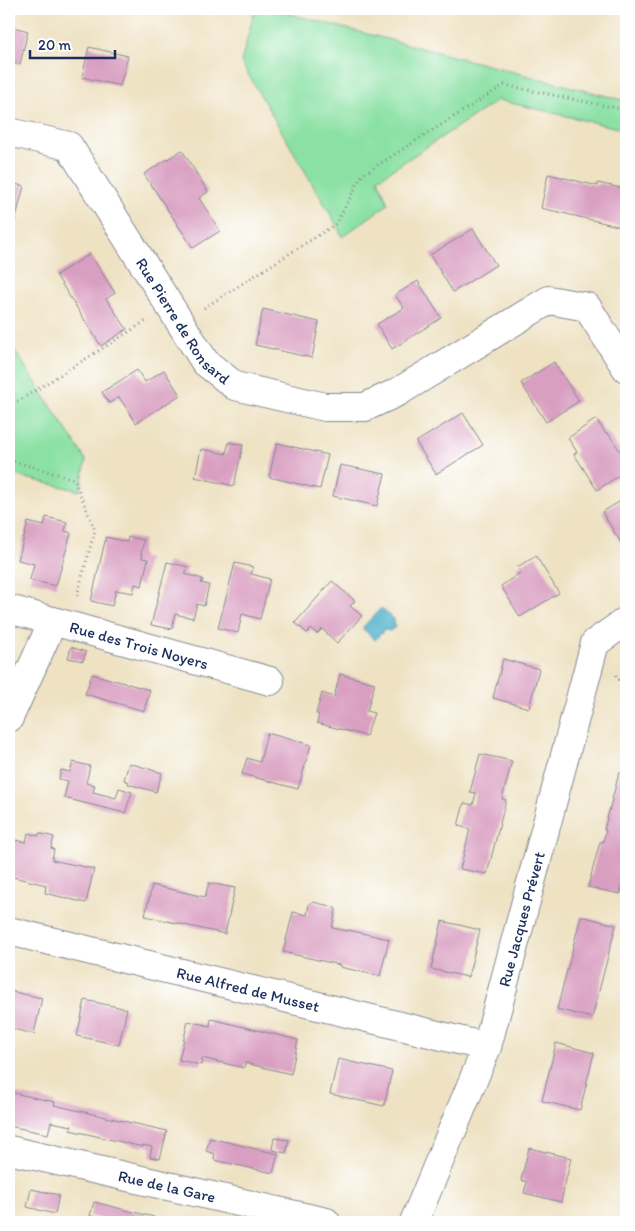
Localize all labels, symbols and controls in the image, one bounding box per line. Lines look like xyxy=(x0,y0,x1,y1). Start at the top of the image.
scale bar xyxy=(30,28,115,60)
text: 20 m xyxy=(38,36,72,54)
street label: Rue Pierre de Ronsard xyxy=(132,254,234,389)
street label: Rue des Trois Noyers xyxy=(68,617,210,674)
street label: Rue Jacques Prévert xyxy=(495,850,549,989)
street label: Rue Alfred de Musset xyxy=(175,963,321,1016)
street label: Rue de la Gare xyxy=(116,1166,218,1207)

